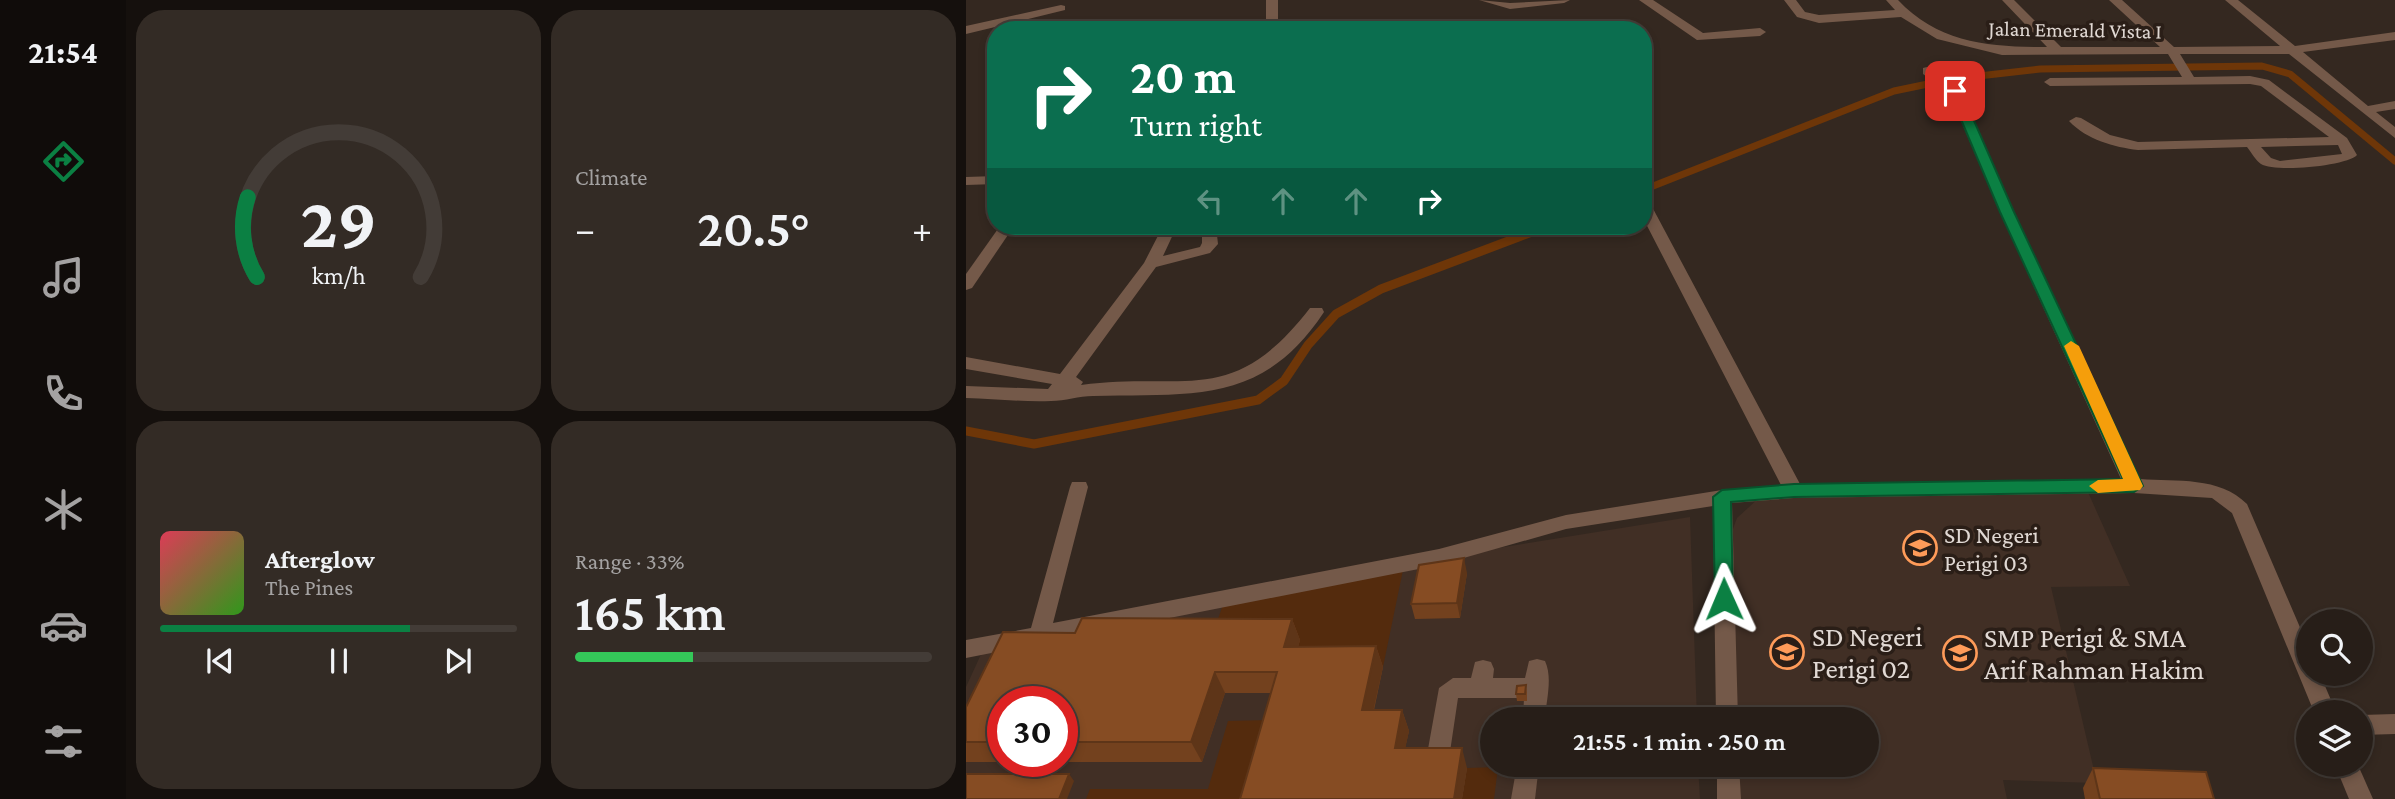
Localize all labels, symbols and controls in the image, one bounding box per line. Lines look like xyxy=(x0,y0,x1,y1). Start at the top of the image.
street label: Jalan Emerald Vista I xyxy=(1986,16,2162,44)
text: 21:54 xyxy=(28,34,98,70)
icon: right xyxy=(1015,49,1106,140)
text: 20 m xyxy=(1130,49,1236,104)
pin xyxy=(1925,61,1985,121)
icon: arrive xyxy=(1936,72,1974,110)
text: Turn right xyxy=(1130,107,1262,143)
icon: directions xyxy=(39,137,88,186)
text: Climate xyxy=(575,164,647,190)
text: 29 xyxy=(300,182,377,263)
icon: left xyxy=(1191,182,1229,220)
icon: ahead xyxy=(1264,182,1302,220)
icon: ahead xyxy=(1337,182,1375,220)
icon: right xyxy=(1410,182,1448,220)
text: 20.5° xyxy=(697,199,810,257)
text: − xyxy=(575,208,595,250)
text: + xyxy=(912,208,932,250)
icon: music xyxy=(39,253,88,302)
text: km/h xyxy=(312,261,365,288)
icon: phone xyxy=(39,369,88,418)
icon: climate xyxy=(39,485,88,534)
place label: SD Negeri Perigi 03 xyxy=(1944,521,2039,576)
school or university icon: SD Negeri Perigi 03 xyxy=(1901,529,1939,567)
text: Afterglow xyxy=(265,545,375,574)
text: Range · 33% xyxy=(575,548,685,574)
position arrow xyxy=(1687,562,1761,636)
text: The Pines xyxy=(265,574,353,600)
text: 165 km xyxy=(575,583,726,641)
icon: car xyxy=(39,601,88,650)
map controls xyxy=(2296,609,2373,777)
button: search xyxy=(2296,609,2373,686)
place label: SD Negeri Perigi 02 xyxy=(1812,621,1923,684)
place label: SMP Perigi & SMA Arif Rahman Hakim xyxy=(1984,622,2204,685)
school or university icon: SD Negeri Perigi 02 xyxy=(1768,633,1806,671)
school or university icon: SMP Perigi & SMA Arif Rahman Hakim xyxy=(1941,634,1979,672)
icon: previous xyxy=(201,642,239,680)
icon: pause xyxy=(320,642,358,680)
icon: next xyxy=(439,642,477,680)
speed limit sign: 30 xyxy=(987,686,1078,777)
button: layers xyxy=(2296,700,2373,777)
icon: filters xyxy=(39,717,88,766)
text: 21:55 · 1 min · 250 m xyxy=(1573,727,1786,756)

